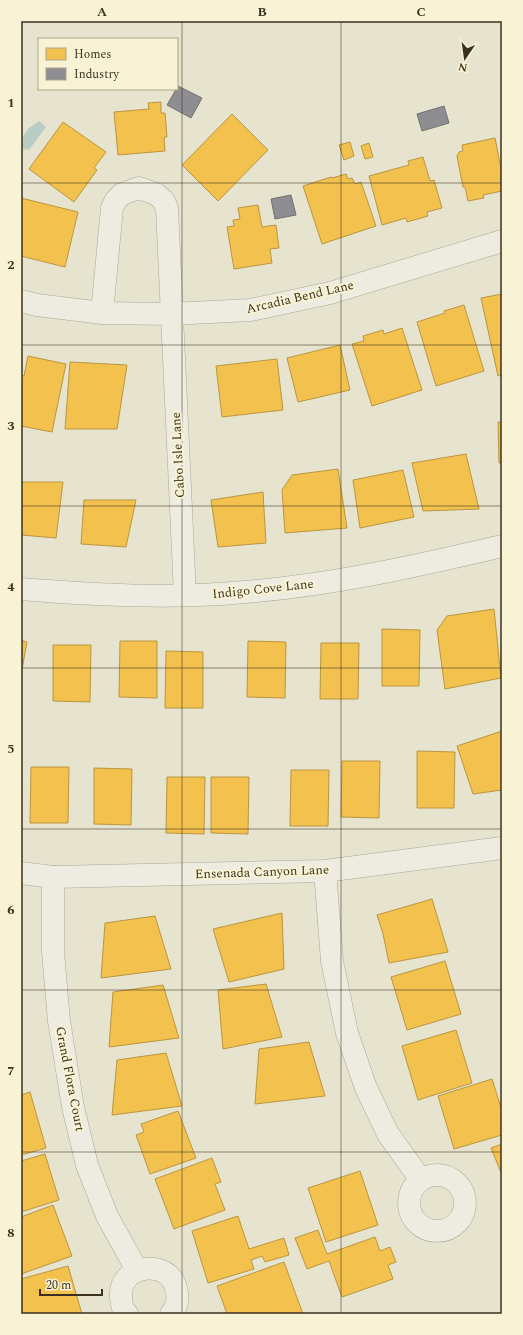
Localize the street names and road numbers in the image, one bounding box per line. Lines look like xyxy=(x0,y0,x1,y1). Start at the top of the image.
street label: Arcadia Bend Lane xyxy=(244,275,356,319)
street label: Cabo Isle Lane xyxy=(166,412,190,498)
street label: Indigo Cove Lane xyxy=(211,574,315,604)
street label: Ensenada Canyon Lane xyxy=(194,860,330,884)
street label: Grand Flora Court xyxy=(50,1025,90,1134)

